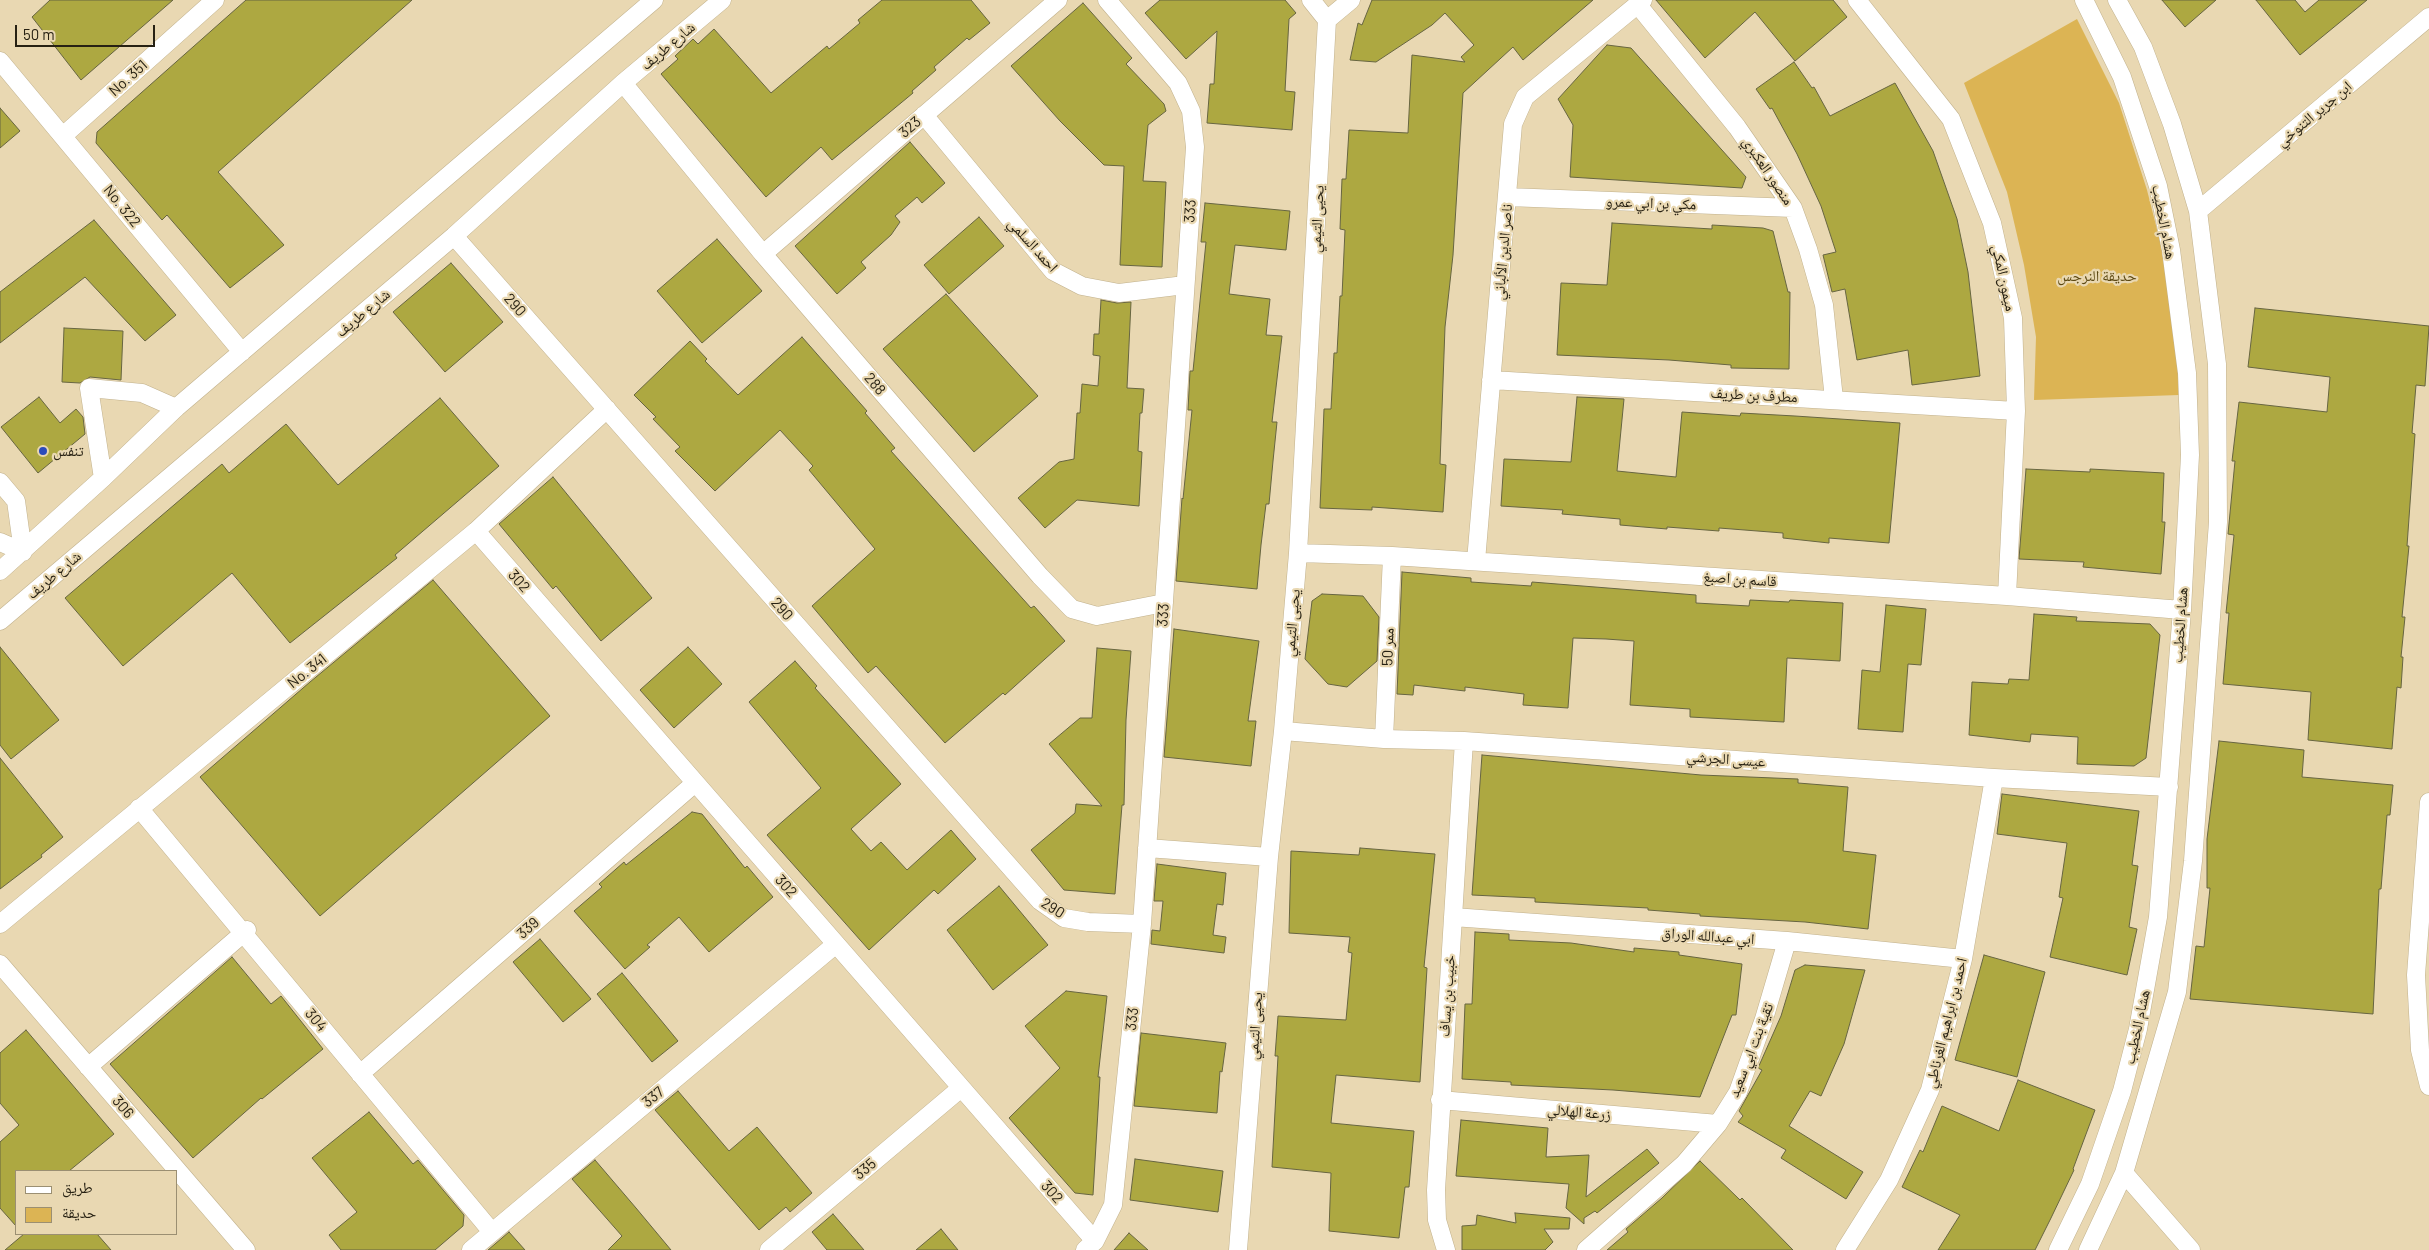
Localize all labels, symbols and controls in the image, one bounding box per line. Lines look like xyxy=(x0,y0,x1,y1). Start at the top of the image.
scale bar xyxy=(18,15,158,47)
street label: شارع طريف xyxy=(637,18,699,74)
text: 50 m xyxy=(23,25,55,43)
street label: No. 351 xyxy=(105,56,151,100)
street label: ابن جرير التنوخي xyxy=(2273,77,2355,151)
street label: 323 xyxy=(895,113,925,141)
street label: منصور العكبري xyxy=(1739,134,1797,208)
street label: No. 322 xyxy=(100,181,144,231)
street label: هشام الخطيب xyxy=(2148,183,2180,261)
street label: يحيى التيمي xyxy=(1306,185,1328,253)
street label: مكي بن ابي عمرو xyxy=(1605,192,1697,214)
street label: 333 xyxy=(1180,199,1200,223)
street label: ناصر الدين الألباني xyxy=(1490,203,1516,301)
street label: احمد السلمي xyxy=(1004,214,1062,276)
street label: ميمون المكي xyxy=(1988,243,2020,313)
park label: حديقة النرجس xyxy=(2057,267,2137,285)
street label: شارع طريف xyxy=(332,285,394,341)
street label: 290 xyxy=(500,290,530,320)
street label: 288 xyxy=(860,369,890,399)
street label: مطرف بن طريف xyxy=(1710,384,1798,406)
place label: تنفس xyxy=(53,442,84,460)
marker: تنفس xyxy=(37,445,49,457)
street label: شارع طريف xyxy=(23,547,85,603)
street label: 302 xyxy=(504,566,534,596)
street label: قاسم بن اصبغ xyxy=(1703,567,1777,591)
street label: هشام الخطيب xyxy=(2168,587,2192,663)
street label: يحيى التيمي xyxy=(1280,588,1304,658)
street label: 290 xyxy=(767,594,797,624)
street label: 333 xyxy=(1153,603,1173,627)
street label: ممر 50 xyxy=(1378,628,1398,666)
street label: No. 341 xyxy=(284,650,330,692)
street label: عيسى الجرشي xyxy=(1686,747,1766,771)
street label: 302 xyxy=(771,871,801,901)
street label: 290 xyxy=(1038,894,1068,922)
street label: 339 xyxy=(513,914,543,942)
street label: ابي عبدالله الوراق xyxy=(1661,924,1755,948)
street label: خبيب بن يساف xyxy=(1435,954,1459,1038)
street label: احمد بن ابراهيم الغرناطي xyxy=(1921,956,1971,1090)
street label: هشام الخطيب xyxy=(2120,988,2154,1066)
street label: يحيى التيمي xyxy=(1244,992,1266,1060)
street label: تقية بنت ابي سعيد xyxy=(1725,1000,1777,1100)
street label: 304 xyxy=(301,1005,331,1035)
street label: 333 xyxy=(1122,1007,1142,1031)
street label: 337 xyxy=(639,1083,667,1111)
street label: 306 xyxy=(108,1092,138,1122)
street label: زرعة الهلالي xyxy=(1546,1100,1612,1124)
street label: 335 xyxy=(850,1155,880,1183)
legend xyxy=(15,1170,178,1235)
street label: 302 xyxy=(1037,1177,1067,1207)
text: طريق xyxy=(62,1178,93,1196)
text: حديقة xyxy=(62,1203,96,1221)

